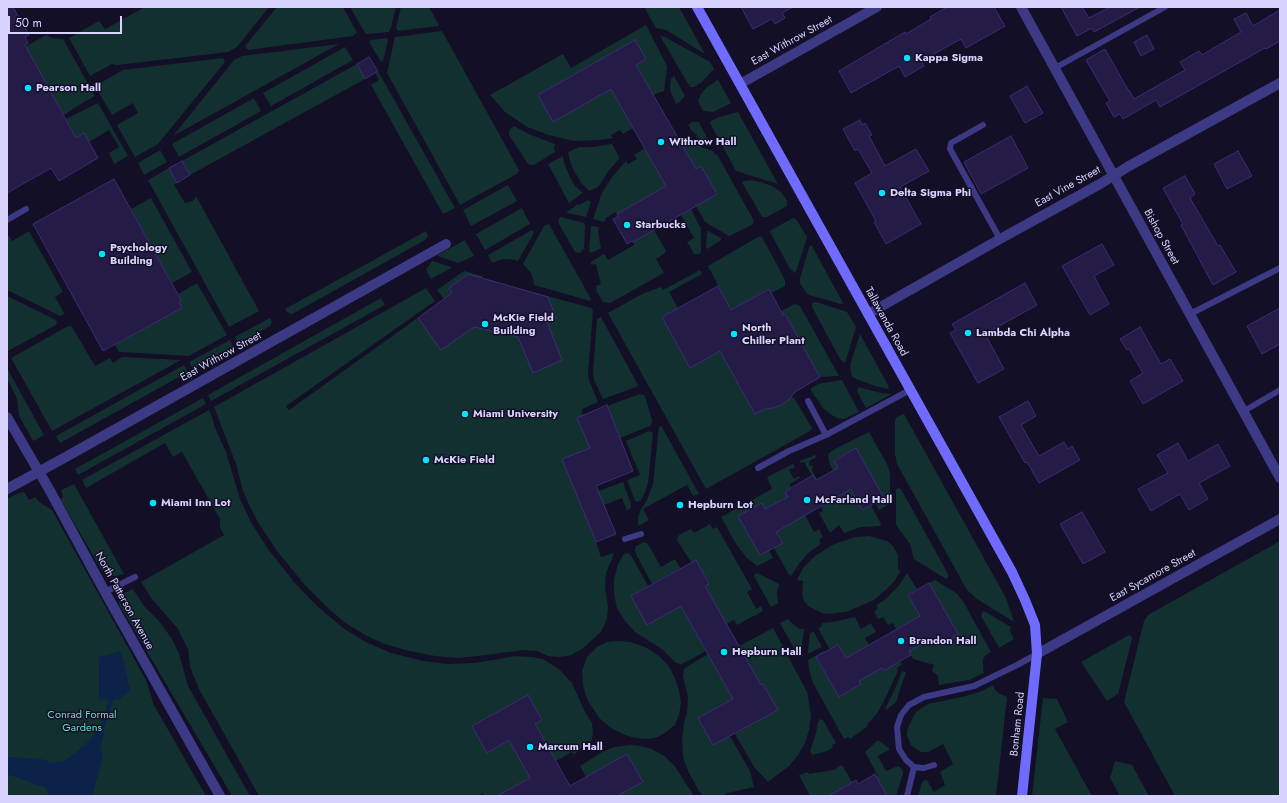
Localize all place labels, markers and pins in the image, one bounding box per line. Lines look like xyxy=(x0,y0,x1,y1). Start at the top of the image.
place label: Kappa Sigma xyxy=(915,51,983,65)
marker: Kappa Sigma xyxy=(902,53,912,63)
place label: Pearson Hall xyxy=(36,81,101,95)
marker: Pearson Hall xyxy=(23,83,33,93)
place label: Withrow Hall xyxy=(669,135,736,149)
marker: Withrow Hall xyxy=(656,137,666,147)
place label: Delta Sigma Phi xyxy=(890,186,971,200)
marker: Delta Sigma Phi xyxy=(877,188,887,198)
place label: Starbucks xyxy=(635,218,686,232)
marker: Starbucks xyxy=(622,220,632,230)
place label: Psychology Building xyxy=(110,241,167,267)
marker: Psychology Building xyxy=(97,249,107,259)
place label: McKie Field Building xyxy=(493,311,554,337)
marker: McKie Field Building xyxy=(480,319,490,329)
place label: North Chiller Plant xyxy=(742,321,805,347)
place label: Lambda Chi Alpha xyxy=(976,326,1070,340)
marker: Lambda Chi Alpha xyxy=(963,328,973,338)
marker: North Chiller Plant xyxy=(729,329,739,339)
place label: Miami University xyxy=(473,407,558,421)
marker: Miami University xyxy=(460,409,470,419)
place label: McKie Field xyxy=(434,453,495,467)
marker: McKie Field xyxy=(421,455,431,465)
place label: McFarland Hall xyxy=(815,493,892,507)
marker: McFarland Hall xyxy=(802,495,812,505)
place label: Miami Inn Lot xyxy=(161,496,230,510)
marker: Miami Inn Lot xyxy=(148,498,158,508)
place label: Hepburn Lot xyxy=(688,498,753,512)
marker: Hepburn Lot xyxy=(675,500,685,510)
place label: Brandon Hall xyxy=(909,634,976,648)
marker: Brandon Hall xyxy=(896,636,906,646)
place label: Hepburn Hall xyxy=(732,645,802,659)
marker: Hepburn Hall xyxy=(719,647,729,657)
place label: Marcum Hall xyxy=(538,740,603,754)
marker: Marcum Hall xyxy=(525,742,535,752)

